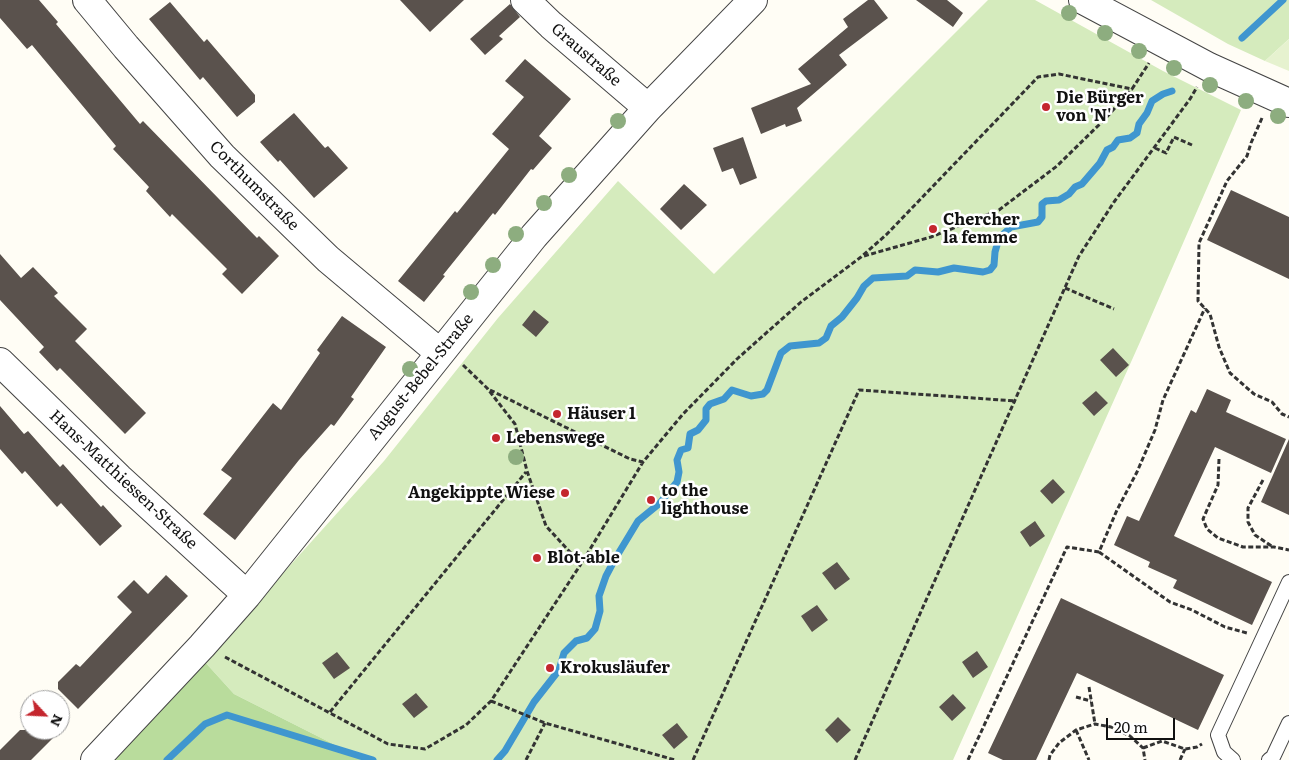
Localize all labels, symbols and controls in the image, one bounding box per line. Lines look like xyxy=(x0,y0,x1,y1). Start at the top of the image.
street label: Graustraße xyxy=(547,19,625,91)
place label: Die Bürger von 'N' xyxy=(1056,88,1144,126)
marker: Die Bürger von 'N' xyxy=(1040,101,1052,113)
street label: Corthumstraße xyxy=(205,137,303,235)
place label: Chercher la femme xyxy=(943,210,1020,248)
marker: Chercher la femme xyxy=(927,223,939,235)
street label: August-Bebel-Straße xyxy=(364,310,478,444)
place label: Häuser 1 xyxy=(567,404,636,424)
street label: Hans-Matthiessen-Straße xyxy=(45,406,201,554)
marker: Häuser 1 xyxy=(551,408,563,420)
place label: Lebenswege xyxy=(506,428,605,448)
marker: Lebenswege xyxy=(490,432,502,444)
place label: to the lighthouse xyxy=(661,481,748,519)
place label: Angekippte Wiese xyxy=(408,483,555,503)
marker: Angekippte Wiese xyxy=(559,487,571,499)
marker: to the lighthouse xyxy=(645,494,657,506)
place label: Blot-able xyxy=(547,548,620,568)
marker: Blot-able xyxy=(531,552,543,564)
place label: Krokusläufer xyxy=(560,658,670,678)
marker: Krokusläufer xyxy=(544,662,556,674)
north arrow xyxy=(20,690,70,740)
scale bar xyxy=(1109,708,1178,740)
text: N xyxy=(46,711,69,730)
text: 20 m xyxy=(1114,715,1148,738)

